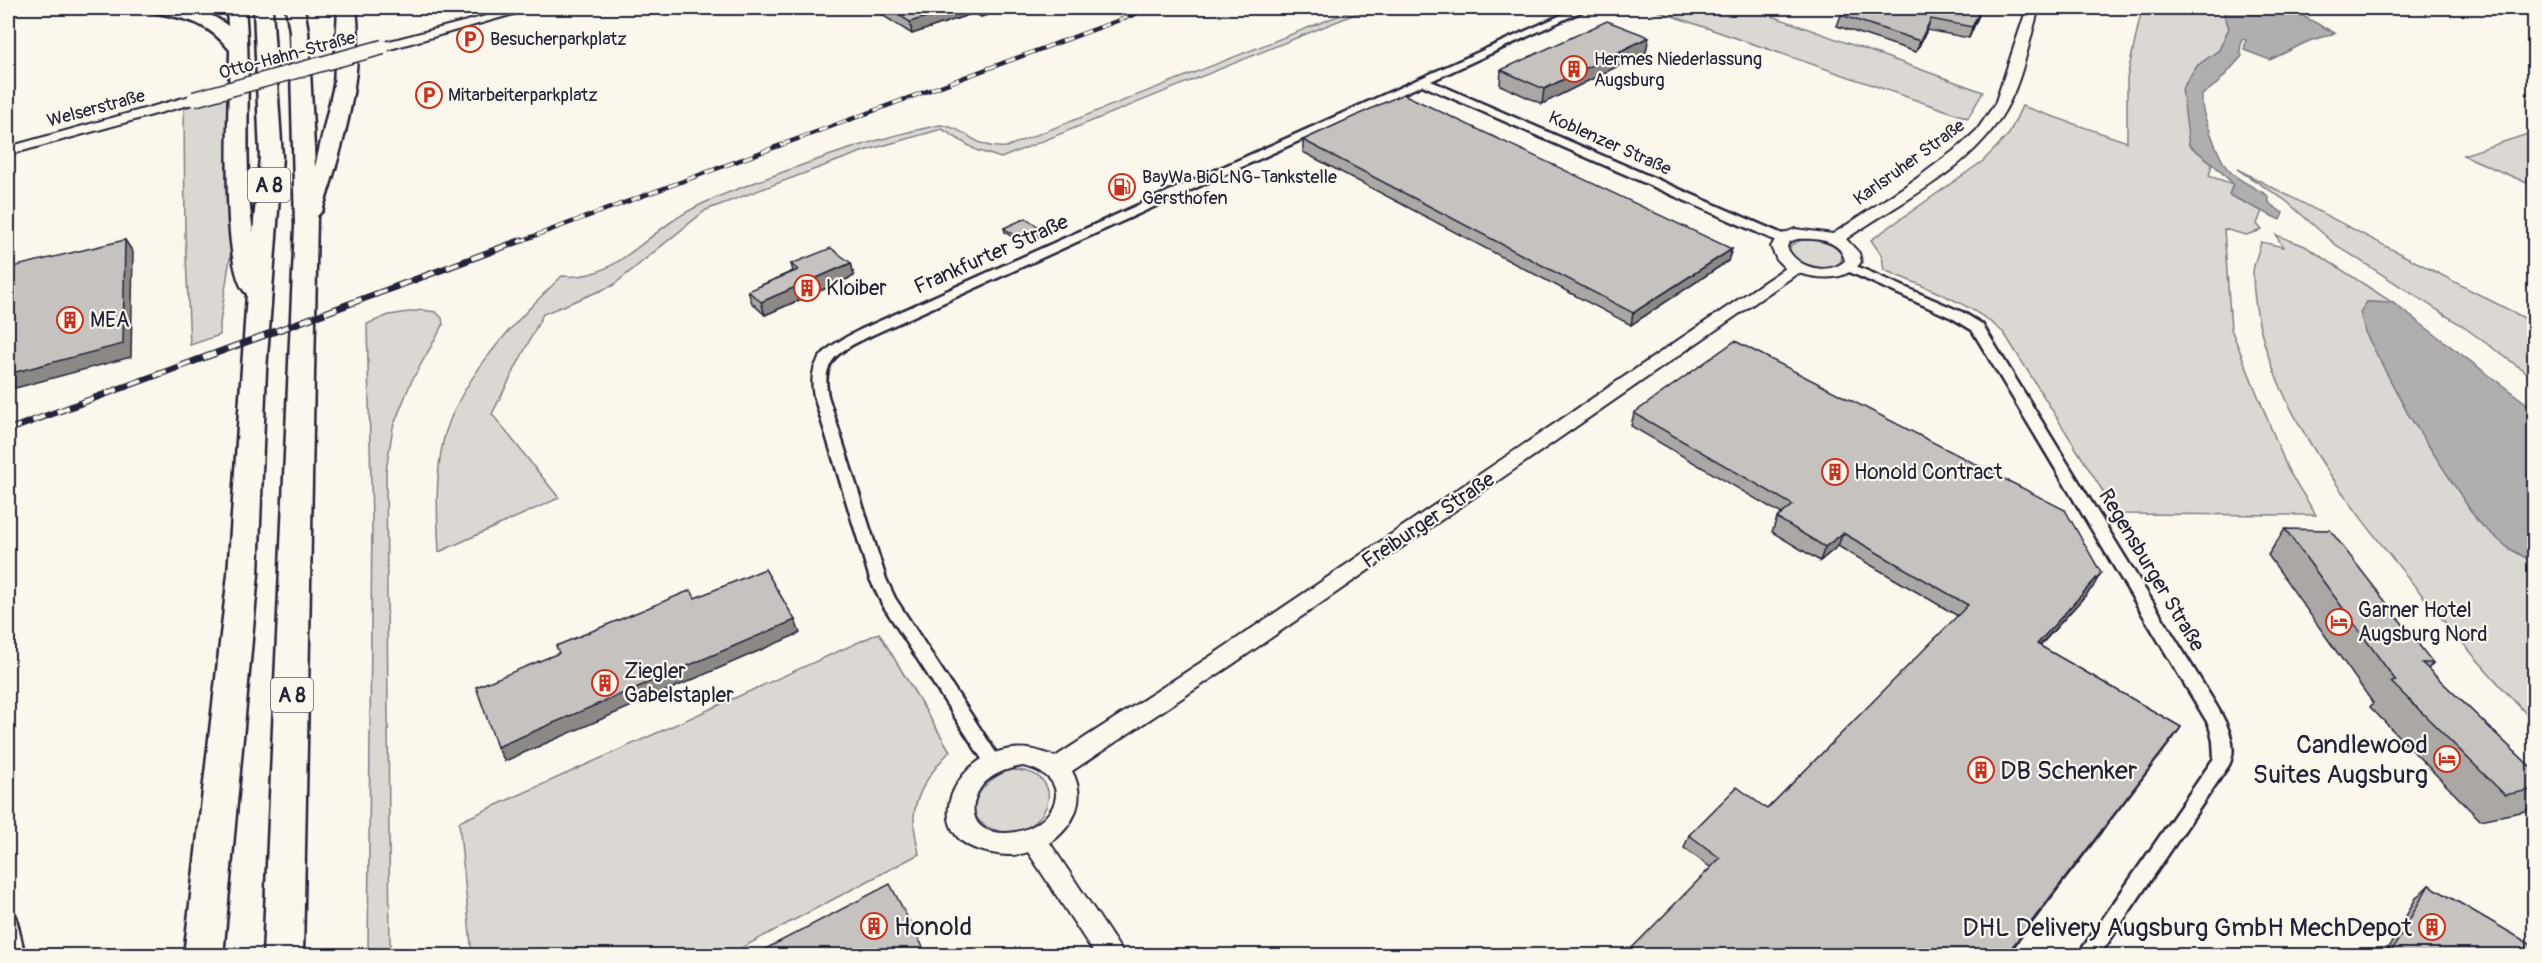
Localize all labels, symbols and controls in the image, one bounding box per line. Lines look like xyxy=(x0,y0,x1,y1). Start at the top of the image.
parking icon: Besucherparkplatz xyxy=(455,24,485,54)
street label: Otto-Hahn-Straße xyxy=(216,26,358,85)
place label: Besucherparkplatz xyxy=(490,28,627,51)
place label: Hermes Niederlassung Augsburg xyxy=(1594,48,1762,92)
building icon: Hermes Niederlassung Augsburg xyxy=(1559,54,1589,84)
parking icon: Mitarbeiterparkplatz xyxy=(414,80,444,110)
street label: Welserstraße xyxy=(45,84,148,133)
place label: Mitarbeiterparkplatz xyxy=(448,84,598,107)
street label: Koblenzer Straße xyxy=(1545,106,1675,181)
street label: Karlsruher Straße xyxy=(1849,114,1970,211)
place label: BayWa BioLNG-Tankstelle Gersthofen xyxy=(1142,166,1337,210)
road number: A 8 xyxy=(248,168,290,202)
fuel station icon: BayWa BioLNG-Tankstelle Gersthofen xyxy=(1107,172,1137,202)
street label: Frankfurter Straße xyxy=(910,208,1073,301)
building icon: Kloiber xyxy=(792,273,822,303)
place label: Kloiber xyxy=(826,275,887,302)
building icon: MEA xyxy=(55,305,85,335)
place label: MEA xyxy=(90,307,130,334)
building icon: Honold Contract xyxy=(1820,457,1850,487)
place label: Honold Contract xyxy=(1854,459,2003,486)
street label: Freiburger Straße xyxy=(1357,466,1501,575)
street label: Regensburger Straße xyxy=(2092,484,2211,657)
place label: Garner Hotel Augsburg Nord xyxy=(2358,597,2488,648)
hotel icon: Garner Hotel Augsburg Nord xyxy=(2324,607,2354,637)
place label: Ziegler Gabelstapler xyxy=(624,658,734,709)
building icon: Ziegler Gabelstapler xyxy=(590,668,620,698)
road number: A 8 xyxy=(271,678,313,712)
place label: Candlewood Suites Augsburg xyxy=(2253,729,2428,791)
hotel icon: Candlewood Suites Augsburg xyxy=(2432,744,2462,774)
building icon: DB Schenker xyxy=(1966,755,1996,785)
place label: DB Schenker xyxy=(2000,755,2138,787)
building icon: Honold xyxy=(859,911,889,941)
place label: Honold xyxy=(894,911,972,943)
place label: DHL Delivery Augsburg GmbH MechDepot xyxy=(1962,912,2413,944)
building icon: DHL Delivery Augsburg GmbH MechDepot xyxy=(2417,912,2447,942)

